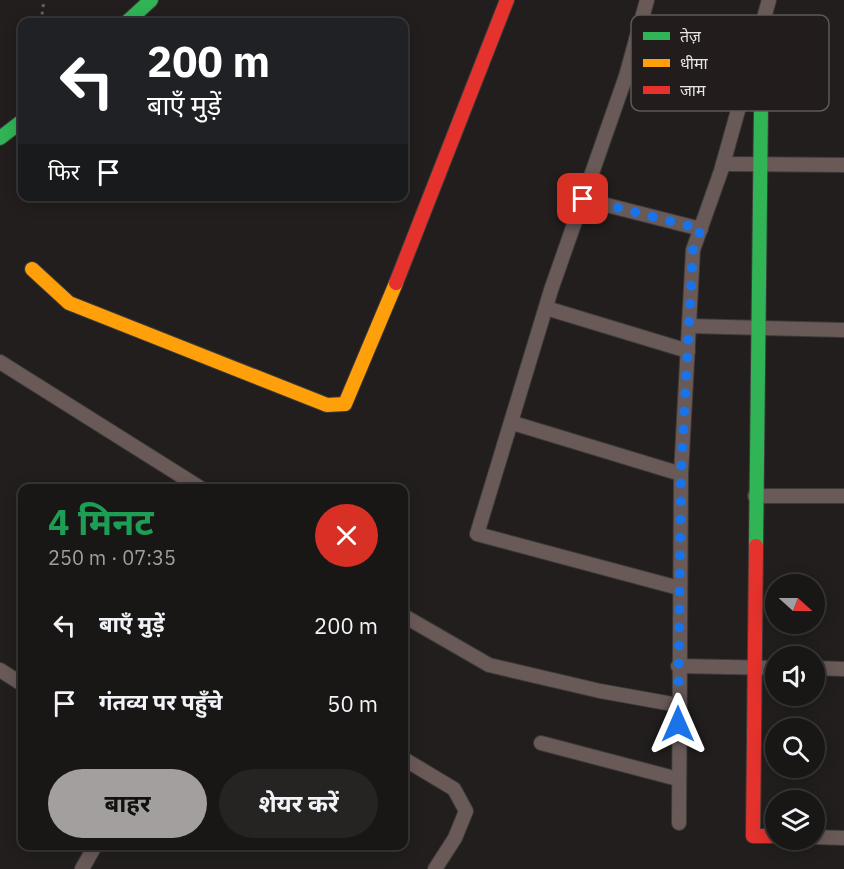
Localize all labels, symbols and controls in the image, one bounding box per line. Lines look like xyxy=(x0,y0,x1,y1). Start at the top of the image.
legend xyxy=(631,15,829,111)
text: तेज़ xyxy=(680,26,702,46)
text: 200 m xyxy=(147,34,270,89)
icon: left xyxy=(48,42,126,120)
text: धीमा xyxy=(680,53,709,73)
text: जाम xyxy=(680,80,706,100)
text: बाएँ मुड़ें xyxy=(147,87,221,122)
icon: arrive xyxy=(92,156,125,189)
text: फिर xyxy=(48,157,80,186)
pin xyxy=(557,173,608,224)
icon: arrive xyxy=(566,182,599,215)
text: 4 मिनट xyxy=(48,498,154,545)
button: close xyxy=(315,504,378,567)
text: 250 m · 07:35 xyxy=(48,544,176,571)
north arrow xyxy=(765,574,825,634)
map controls xyxy=(765,574,825,850)
icon: left xyxy=(48,609,81,642)
text: बाएँ मुड़ें xyxy=(99,609,165,638)
text: 200 m xyxy=(314,611,378,640)
button: sound xyxy=(765,646,825,706)
icon: arrive xyxy=(48,687,81,720)
text: गंतव्य पर पहुँचे xyxy=(99,687,223,716)
text: 50 m xyxy=(327,689,378,718)
position arrow xyxy=(646,692,710,756)
button: search xyxy=(765,718,825,778)
button: बाहर xyxy=(48,769,207,838)
button: शेयर करें xyxy=(219,769,378,838)
button: layers xyxy=(765,790,825,850)

